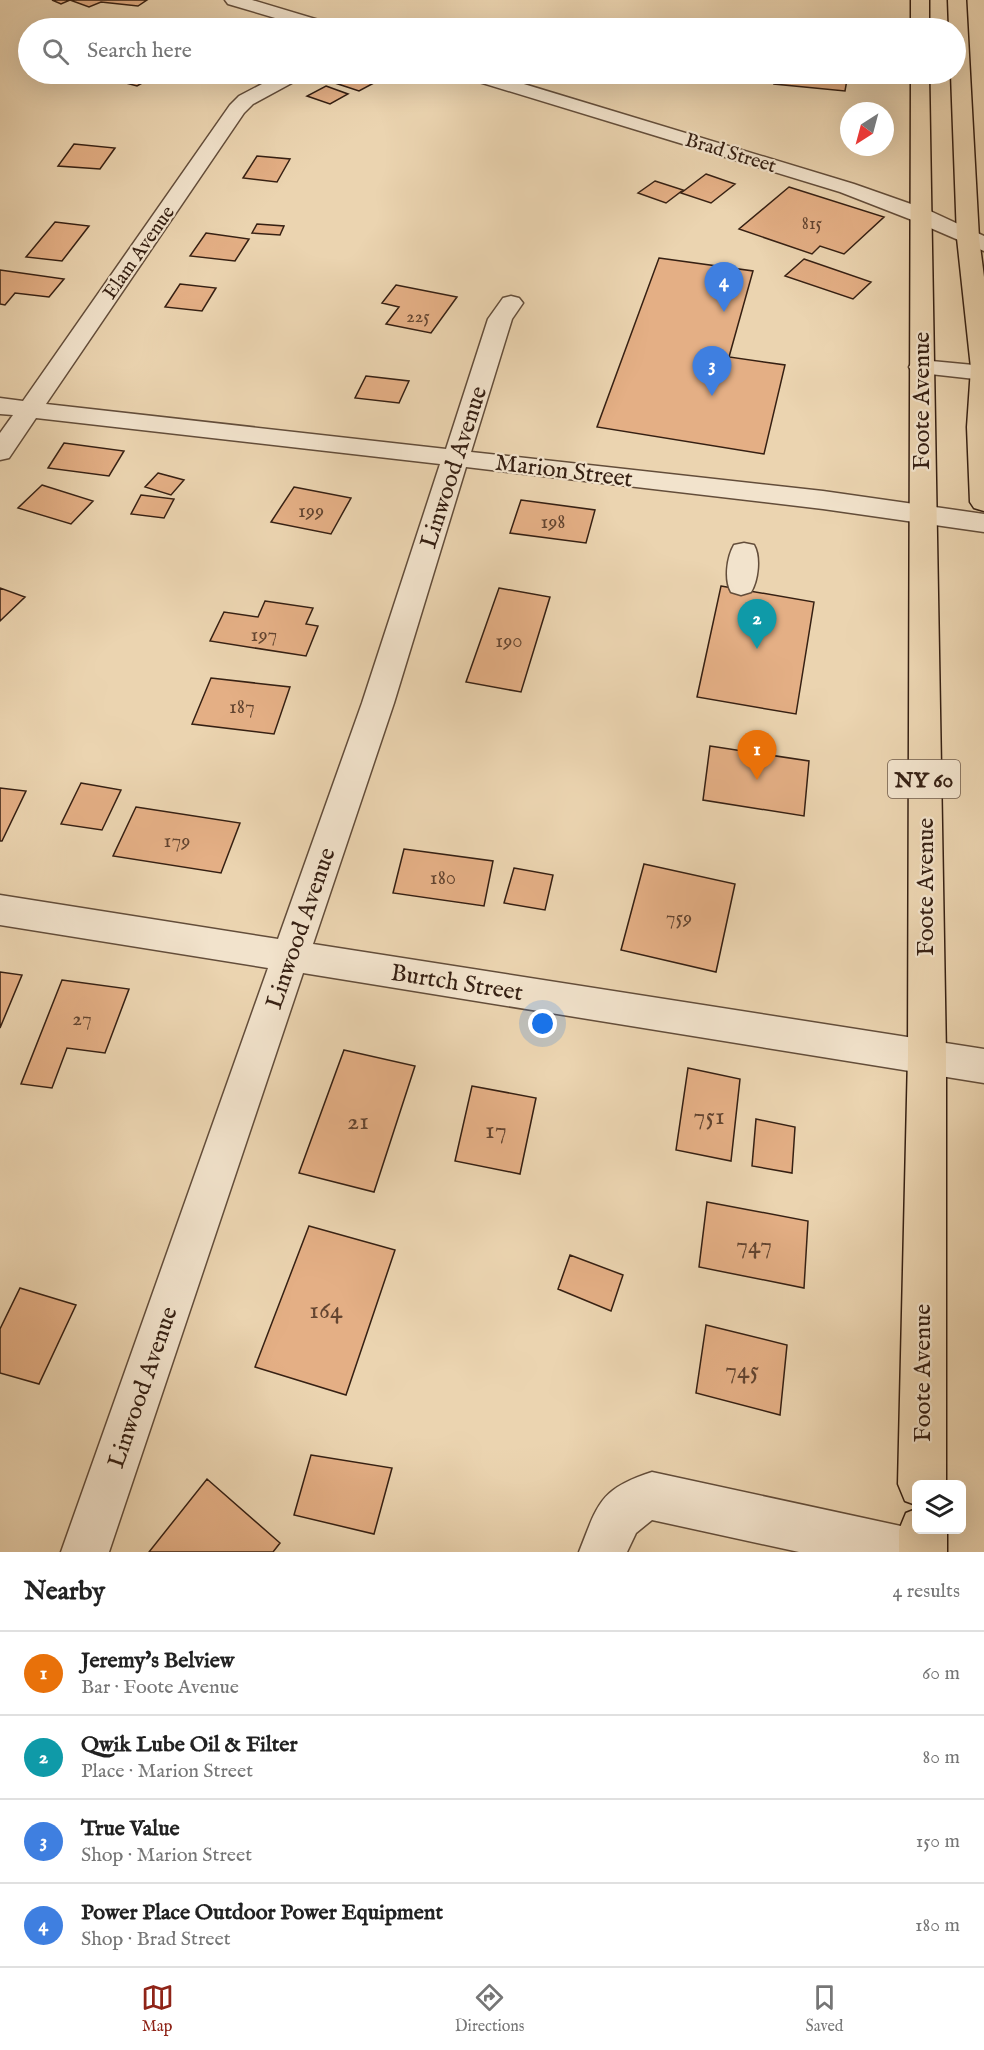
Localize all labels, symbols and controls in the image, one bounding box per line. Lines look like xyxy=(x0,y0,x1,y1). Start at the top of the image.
search box xyxy=(18,18,966,84)
icon: search xyxy=(39,35,72,68)
text: Search here xyxy=(87,37,192,65)
north arrow xyxy=(840,102,894,156)
street label: Brad Street xyxy=(682,128,779,179)
street label: Elam Avenue xyxy=(98,201,181,305)
house number: 815 xyxy=(802,213,823,236)
pin: 4 xyxy=(704,262,744,312)
house number: 225 xyxy=(406,306,430,329)
street label: Foote Avenue xyxy=(907,332,938,470)
pin: 3 xyxy=(692,346,732,396)
street label: Linwood Avenue xyxy=(414,382,495,553)
street label: Marion Street xyxy=(493,448,634,495)
house number: 199 xyxy=(298,498,324,525)
house number: 198 xyxy=(540,509,566,536)
pin: 2 xyxy=(738,600,777,649)
house number: 197 xyxy=(251,622,277,649)
house number: 190 xyxy=(495,628,523,655)
house number: 187 xyxy=(229,694,255,721)
pin: 1 xyxy=(738,730,777,780)
road number: NY 60 xyxy=(888,760,960,798)
street label: Foote Avenue xyxy=(911,818,942,956)
house number: 179 xyxy=(164,828,190,855)
street label: Linwood Avenue xyxy=(259,844,344,1013)
house number: 180 xyxy=(430,865,456,892)
house number: 759 xyxy=(666,905,692,932)
street label: Burtch Street xyxy=(389,958,525,1009)
house number: 27 xyxy=(72,1006,92,1033)
your location xyxy=(528,1009,557,1038)
house number: 751 xyxy=(693,1100,725,1133)
house number: 21 xyxy=(347,1105,369,1138)
house number: 17 xyxy=(485,1114,507,1147)
house number: 747 xyxy=(736,1229,772,1262)
house number: 164 xyxy=(309,1294,343,1327)
street label: Linwood Avenue xyxy=(101,1303,186,1472)
street label: Foote Avenue xyxy=(908,1304,939,1442)
house number: 745 xyxy=(725,1354,759,1387)
map controls xyxy=(912,1480,966,1534)
button: layers xyxy=(912,1480,966,1534)
text: Nearby xyxy=(24,1575,105,1608)
text: 4 results xyxy=(893,1579,960,1604)
text: Jeremy's Belview xyxy=(81,1647,234,1675)
text: 1 xyxy=(40,1661,47,1686)
text: 60 m xyxy=(922,1661,960,1686)
text: Bar · Foote Avenue xyxy=(81,1675,239,1700)
text: Qwik Lube Oil & Filter xyxy=(81,1731,298,1759)
text: 2 xyxy=(39,1745,48,1770)
text: 80 m xyxy=(923,1745,960,1770)
text: Place · Marion Street xyxy=(81,1759,253,1784)
text: True Value xyxy=(81,1815,180,1843)
text: 3 xyxy=(40,1829,47,1854)
text: 150 m xyxy=(916,1829,960,1854)
text: Shop · Marion Street xyxy=(81,1843,252,1868)
text: Power Place Outdoor Power Equipment xyxy=(81,1899,443,1927)
text: 4 xyxy=(39,1913,48,1938)
text: 180 m xyxy=(915,1913,960,1938)
text: Shop · Brad Street xyxy=(81,1927,231,1952)
tab: Map xyxy=(141,1981,174,2037)
tab: Directions xyxy=(455,1981,524,2037)
tab: Saved xyxy=(806,1981,843,2037)

